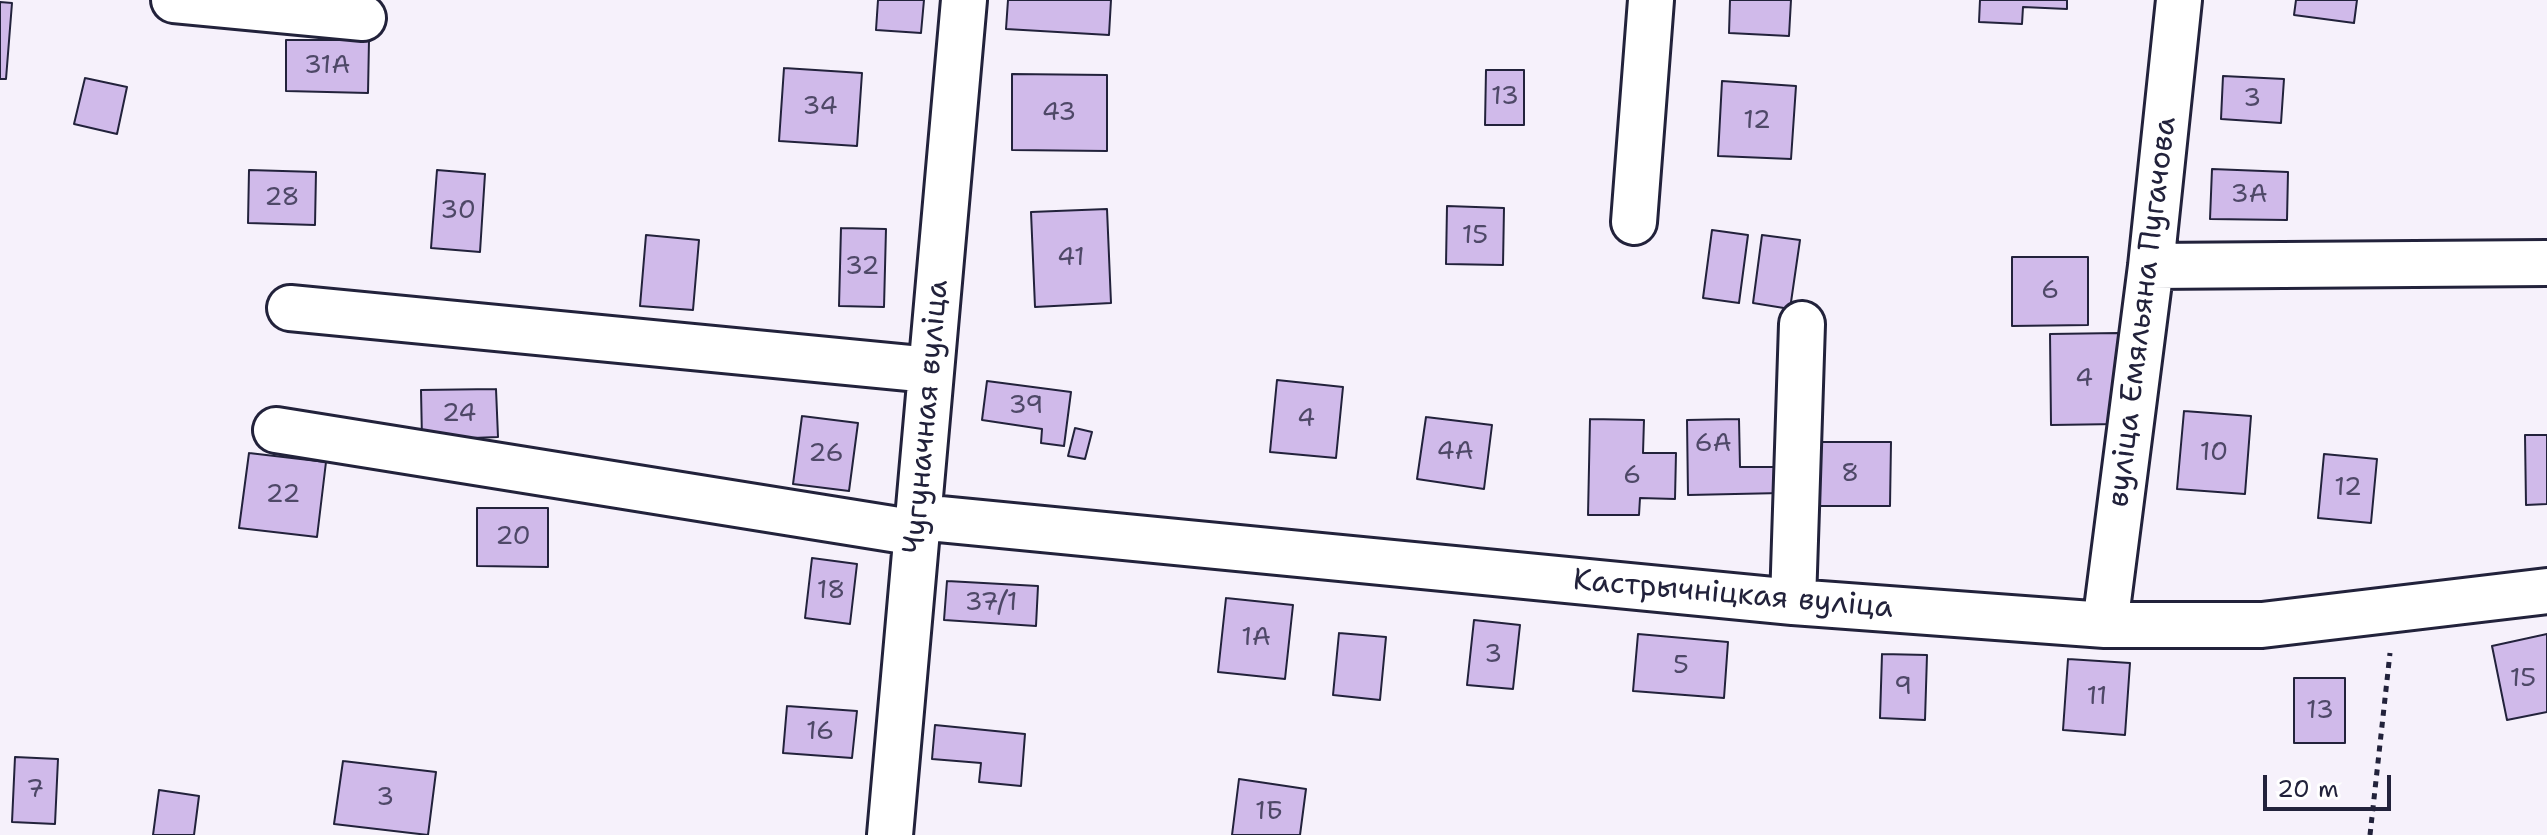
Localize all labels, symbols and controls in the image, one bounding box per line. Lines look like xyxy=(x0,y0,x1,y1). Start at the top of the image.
house number: 31А xyxy=(304,50,350,82)
house number: 13 xyxy=(1491,81,1519,113)
house number: 3 xyxy=(2243,83,2261,115)
house number: 34 xyxy=(802,91,838,123)
house number: 43 xyxy=(1042,97,1076,129)
house number: 12 xyxy=(1743,105,1771,137)
street label: вуліца Емяльяна Пугачова xyxy=(2101,115,2185,509)
house number: 3А xyxy=(2230,179,2268,211)
house number: 28 xyxy=(264,182,300,214)
house number: 30 xyxy=(440,195,476,227)
house number: 15 xyxy=(1462,220,1488,252)
house number: 41 xyxy=(1057,242,1085,274)
house number: 32 xyxy=(845,251,879,283)
house number: 6 xyxy=(2041,275,2059,307)
street label: Чугуначная вуліца xyxy=(897,279,957,555)
house number: 4 xyxy=(2075,363,2093,395)
house number: 39 xyxy=(1009,390,1043,422)
house number: 24 xyxy=(442,398,476,430)
house number: 4 xyxy=(1297,403,1315,435)
house number: 6А xyxy=(1694,428,1732,460)
house number: 4А xyxy=(1436,436,1474,468)
house number: 10 xyxy=(2200,437,2228,469)
house number: 26 xyxy=(808,438,844,470)
house number: 8 xyxy=(1841,458,1859,490)
house number: 6 xyxy=(1623,460,1641,492)
house number: 12 xyxy=(2334,472,2362,504)
house number: 22 xyxy=(265,479,301,511)
house number: 20 xyxy=(495,521,531,553)
street label: Кастрычніцкая вуліца xyxy=(1571,563,1895,627)
house number: 18 xyxy=(817,575,845,607)
house number: 37/1 xyxy=(965,587,1017,619)
house number: 1А xyxy=(1241,622,1271,654)
house number: 3 xyxy=(1484,639,1502,671)
house number: 5 xyxy=(1673,650,1689,682)
house number: 15 xyxy=(2510,663,2536,695)
house number: 9 xyxy=(1894,671,1912,703)
house number: 11 xyxy=(2087,681,2107,713)
house number: 13 xyxy=(2306,695,2334,727)
house number: 16 xyxy=(806,716,834,748)
scale bar xyxy=(2267,759,2395,809)
text: 20 m xyxy=(2277,773,2339,805)
house number: 7 xyxy=(26,774,44,806)
house number: 3 xyxy=(376,782,394,814)
house number: 1Б xyxy=(1255,796,1283,828)

